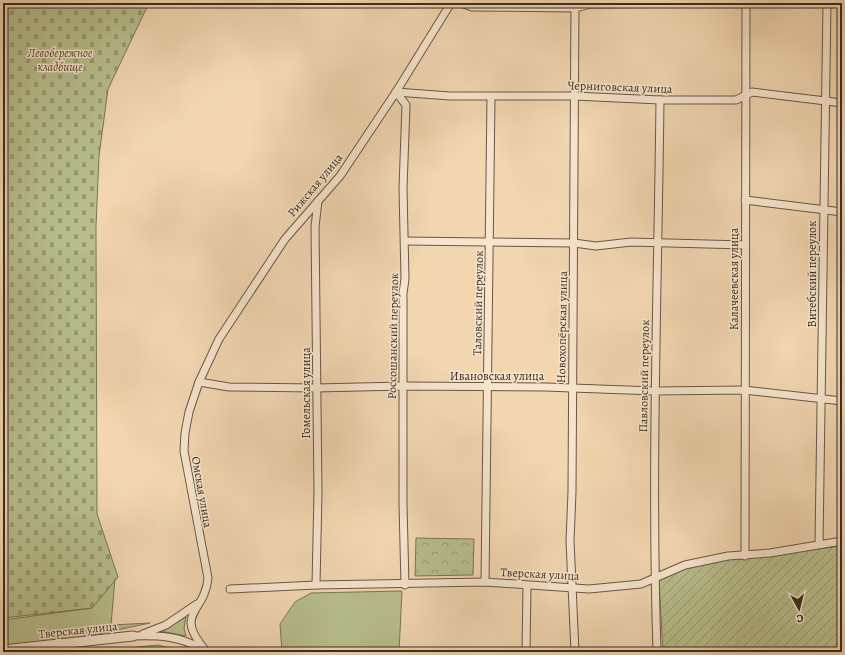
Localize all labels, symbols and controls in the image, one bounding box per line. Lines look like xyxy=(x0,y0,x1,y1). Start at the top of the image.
park label: Левобережное кладбище xyxy=(27,45,93,75)
street label: Черниговская улица xyxy=(567,77,673,97)
street label: Рижская улица xyxy=(284,150,346,220)
street label: Витебский переулок xyxy=(804,221,820,327)
street label: Калачеевская улица xyxy=(726,227,742,330)
street label: Таловский переулок xyxy=(469,250,487,356)
street label: Новохопёрская улица xyxy=(553,270,571,383)
street label: Россошанский переулок xyxy=(384,273,402,399)
street label: Павловский переулок xyxy=(635,319,653,433)
street label: Гомельская улица xyxy=(298,347,314,439)
street label: Ивановская улица xyxy=(450,368,545,384)
street label: Омская улица xyxy=(188,455,216,529)
street label: Тверская улица xyxy=(500,564,580,584)
north arrow xyxy=(779,589,819,629)
text: С xyxy=(796,611,804,626)
street label: Тверская улица xyxy=(38,618,119,642)

